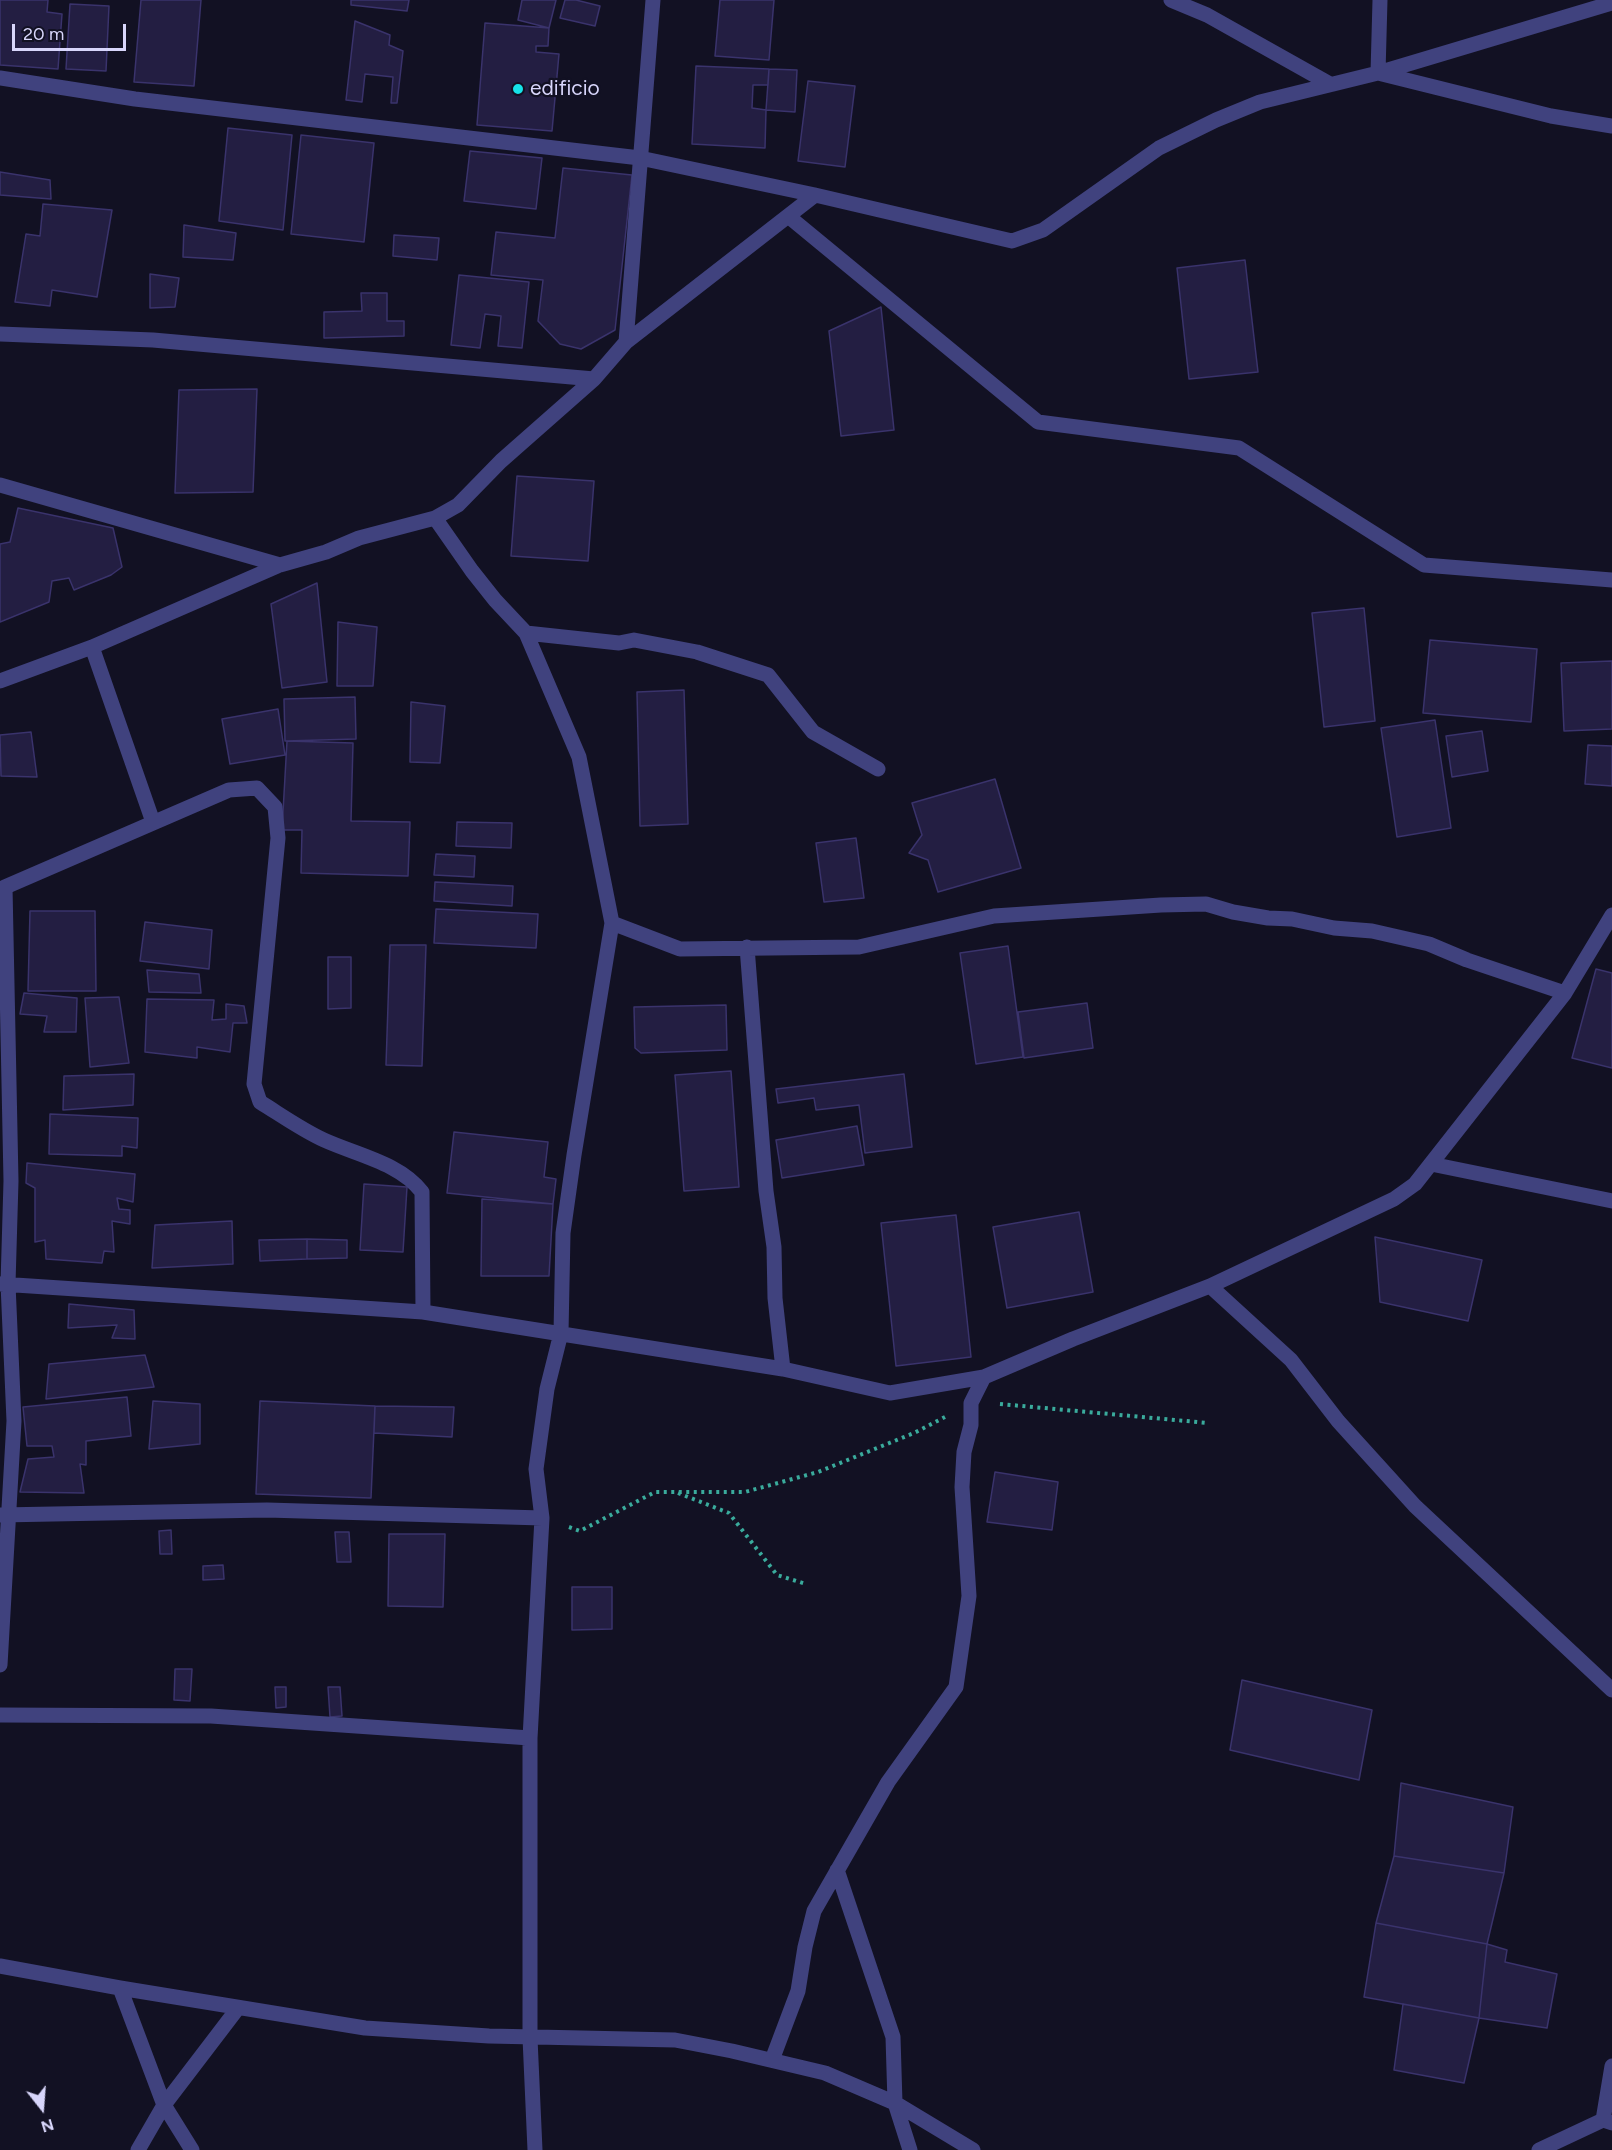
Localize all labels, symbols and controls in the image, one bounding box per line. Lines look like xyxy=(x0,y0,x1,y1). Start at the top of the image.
scale bar xyxy=(15,12,129,50)
text: 20 m xyxy=(23,23,64,45)
place label: edificio xyxy=(530,76,600,102)
marker: edificio xyxy=(511,82,525,96)
north arrow xyxy=(12,2078,72,2138)
text: N xyxy=(39,2115,56,2137)

